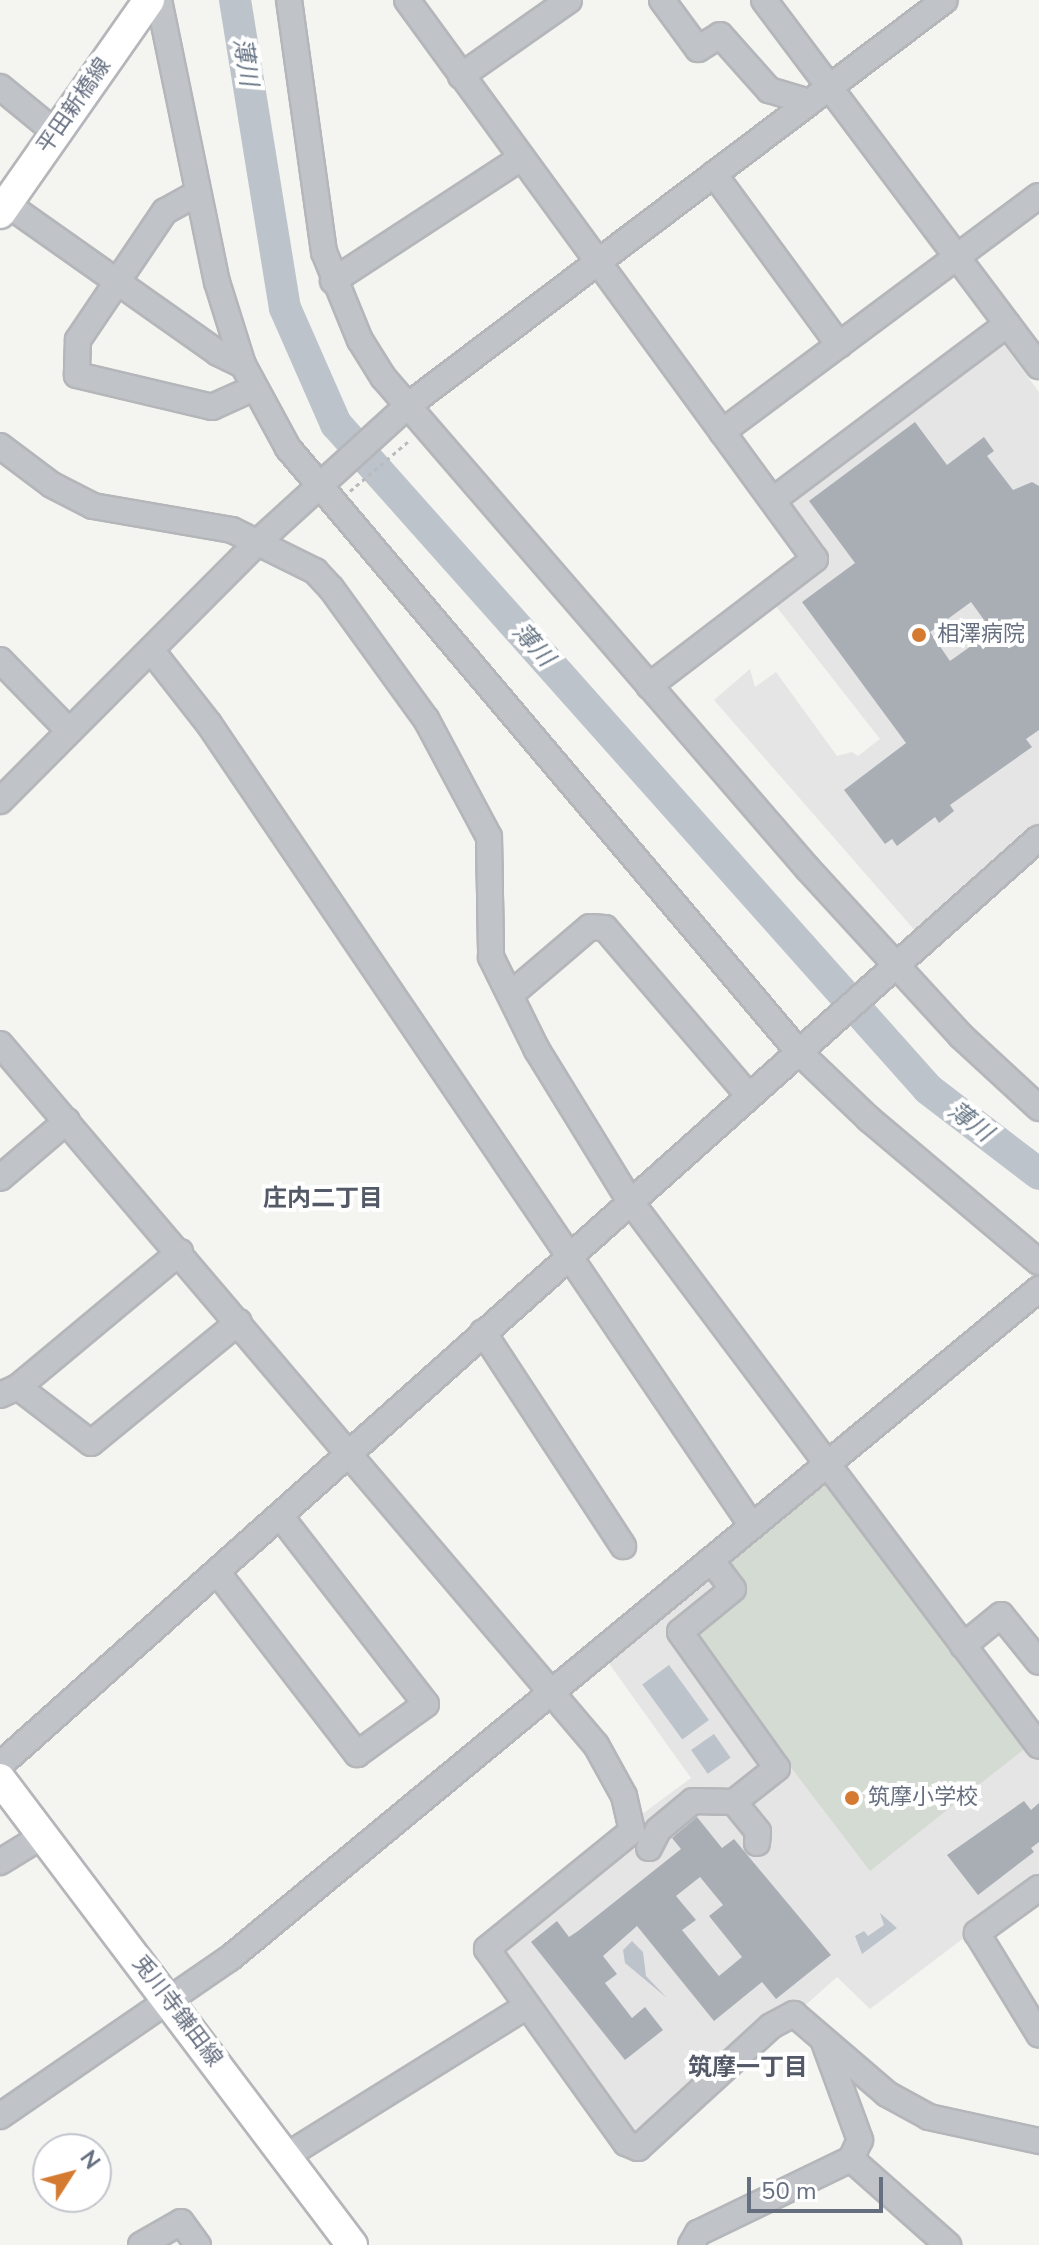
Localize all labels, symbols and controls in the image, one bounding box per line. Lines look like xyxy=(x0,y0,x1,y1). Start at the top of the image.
water label: 薄川 xyxy=(227,36,263,88)
street label: 平田新橋線 xyxy=(32,53,116,159)
water label: 薄川 xyxy=(506,618,560,672)
place label: 相澤病院 xyxy=(937,622,1025,648)
marker: 相澤病院 xyxy=(908,624,930,646)
water label: 薄川 xyxy=(942,1096,998,1148)
district label: 庄内二丁目 xyxy=(263,1185,383,1213)
place label: 筑摩小学校 xyxy=(868,1785,978,1811)
marker: 筑摩小学校 xyxy=(843,1789,861,1807)
street label: 兎川寺鎌田線 xyxy=(127,1950,227,2072)
district label: 筑摩一丁目 xyxy=(688,2054,808,2082)
north arrow xyxy=(32,2133,112,2213)
text: N xyxy=(73,2145,107,2176)
scale bar xyxy=(751,2161,887,2211)
text: 50 m xyxy=(761,2175,817,2207)

